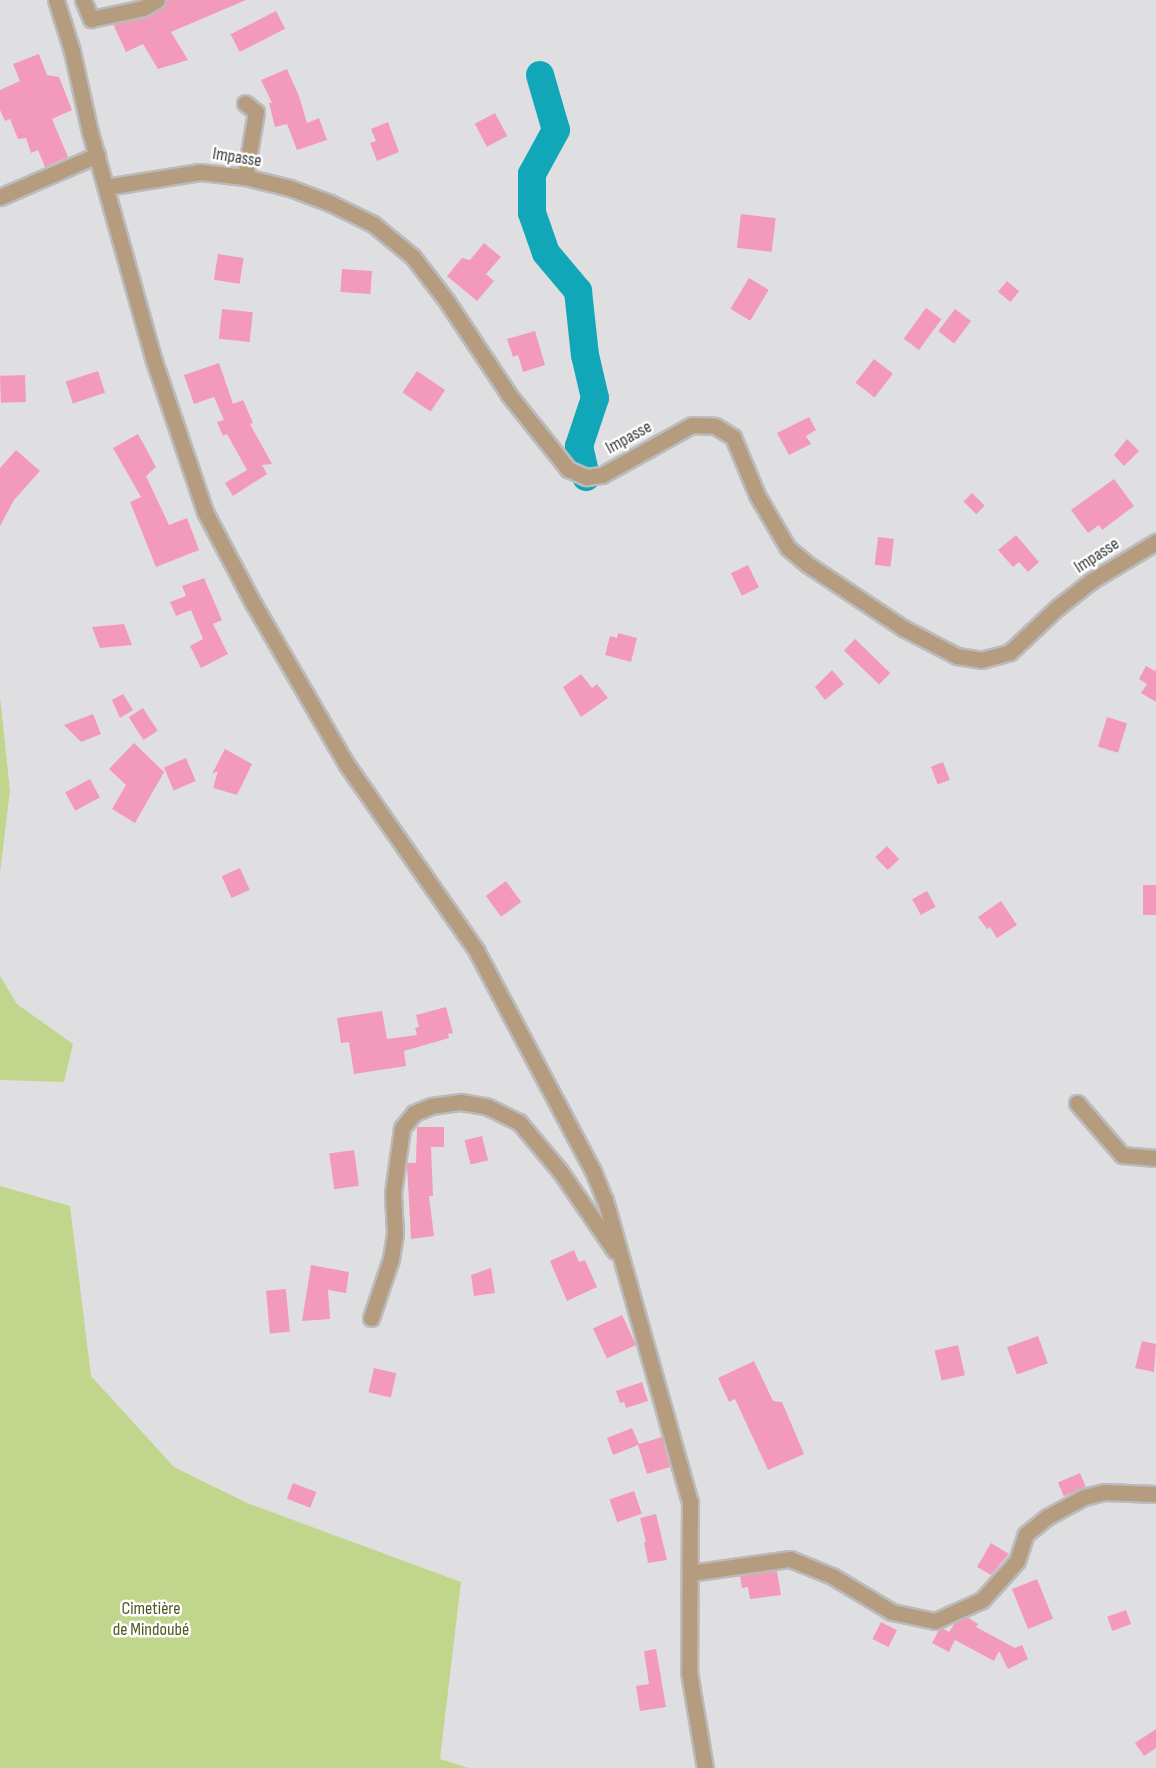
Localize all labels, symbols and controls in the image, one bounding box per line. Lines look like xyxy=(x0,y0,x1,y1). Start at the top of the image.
street label: Impasse xyxy=(211,143,263,173)
street label: Impasse xyxy=(602,417,656,459)
street label: Impasse xyxy=(1070,533,1124,579)
park label: Cimetière de Mindoubé xyxy=(113,1599,189,1642)

